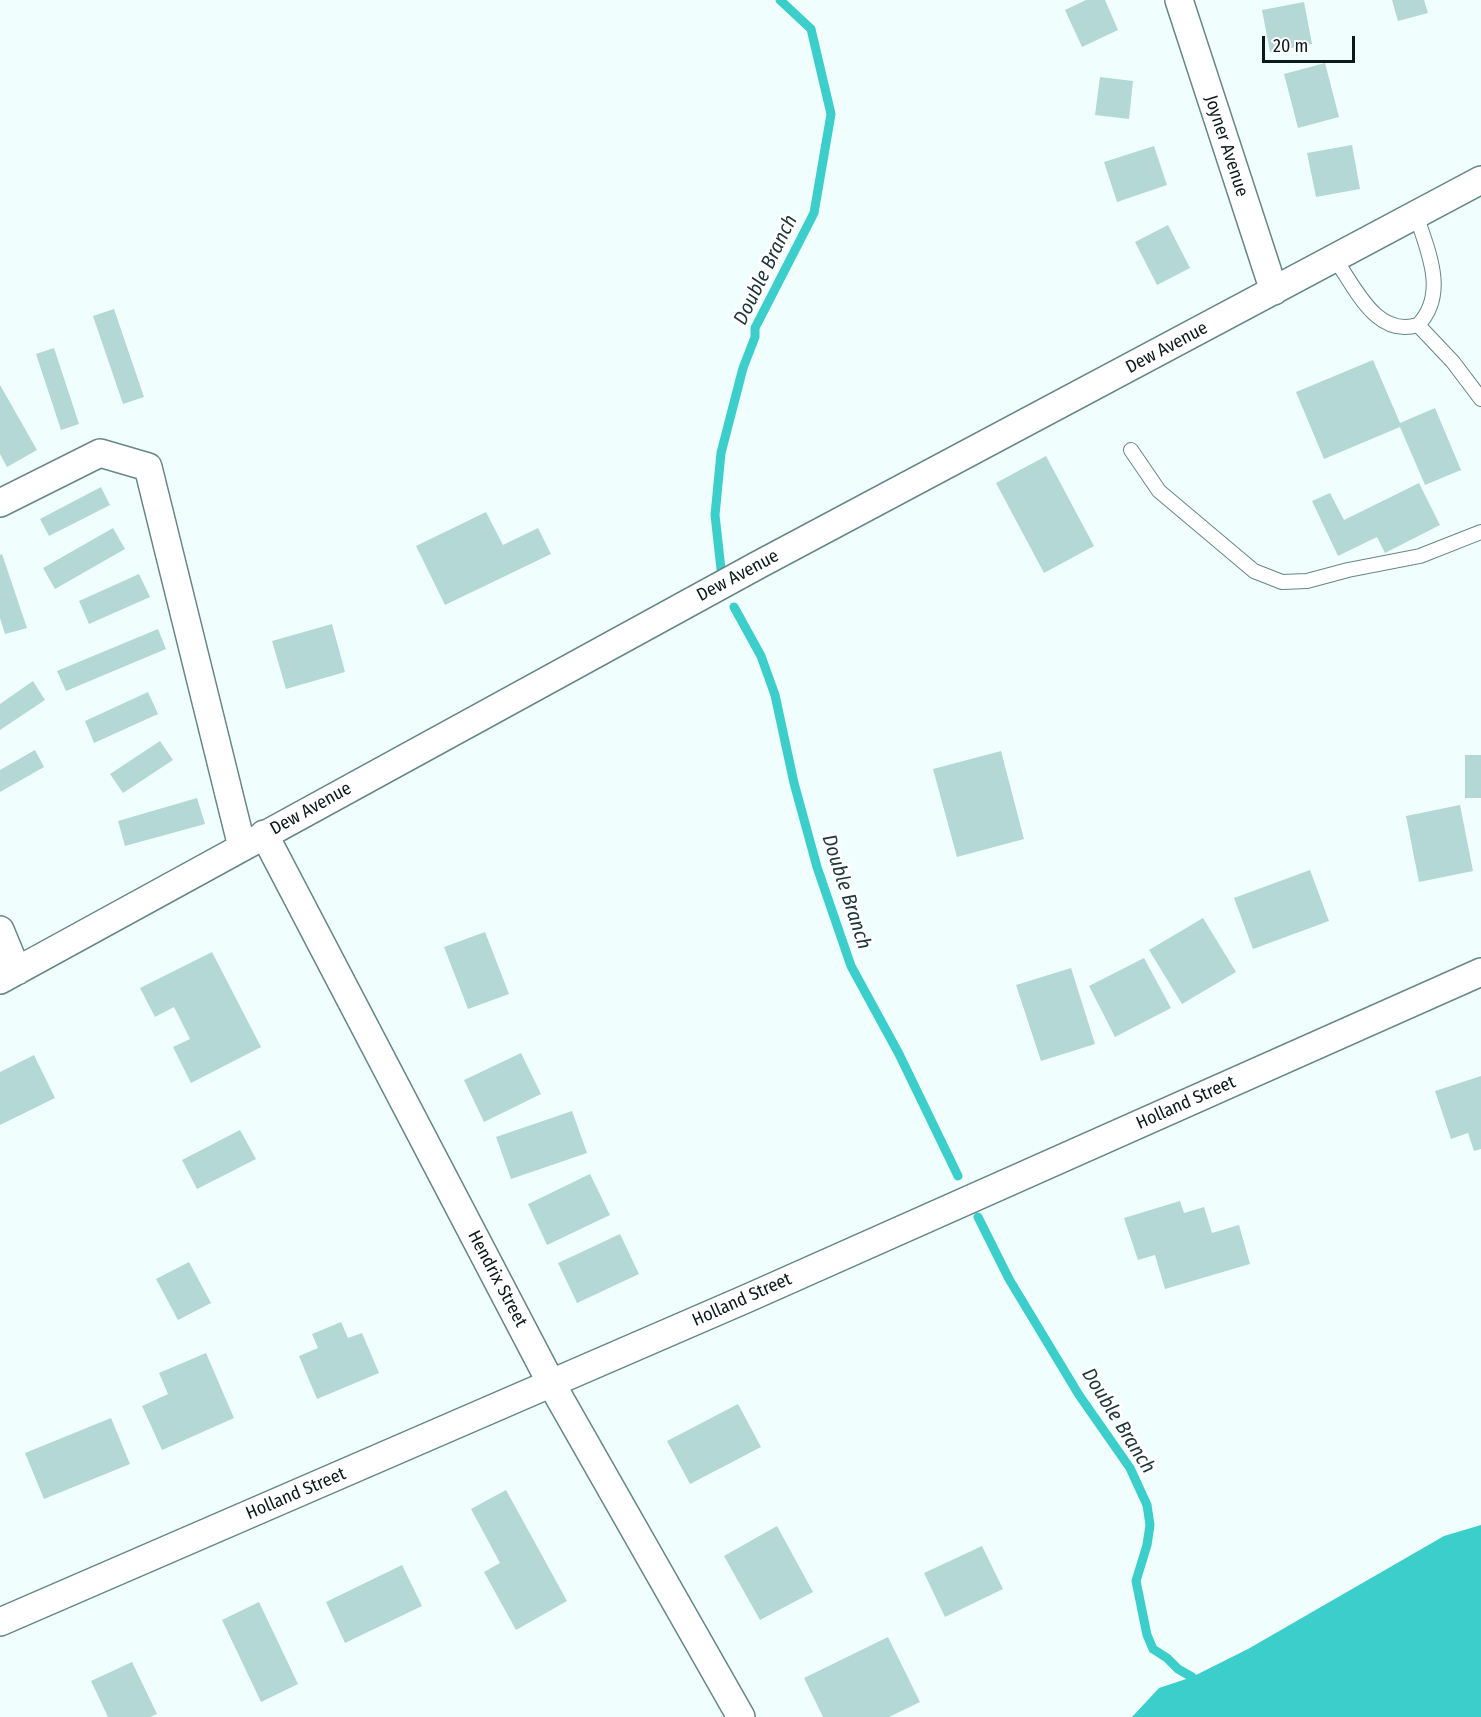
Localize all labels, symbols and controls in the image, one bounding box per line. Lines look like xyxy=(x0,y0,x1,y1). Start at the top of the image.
scale bar xyxy=(1265,24,1358,62)
text: 20 m xyxy=(1273,35,1308,57)
street label: Joyner Avenue xyxy=(1199,93,1253,199)
water label: Double Branch xyxy=(729,211,803,329)
street label: Dew Avenue xyxy=(1122,317,1212,379)
street label: Dew Avenue xyxy=(693,545,783,607)
street label: Dew Avenue xyxy=(267,778,355,840)
water label: Double Branch xyxy=(816,831,876,953)
street label: Holland Street xyxy=(1133,1072,1239,1134)
street label: Hendrix Street xyxy=(463,1227,531,1331)
street label: Holland Street xyxy=(689,1269,795,1331)
water label: Double Branch xyxy=(1076,1364,1160,1478)
street label: Holland Street xyxy=(243,1463,349,1525)

